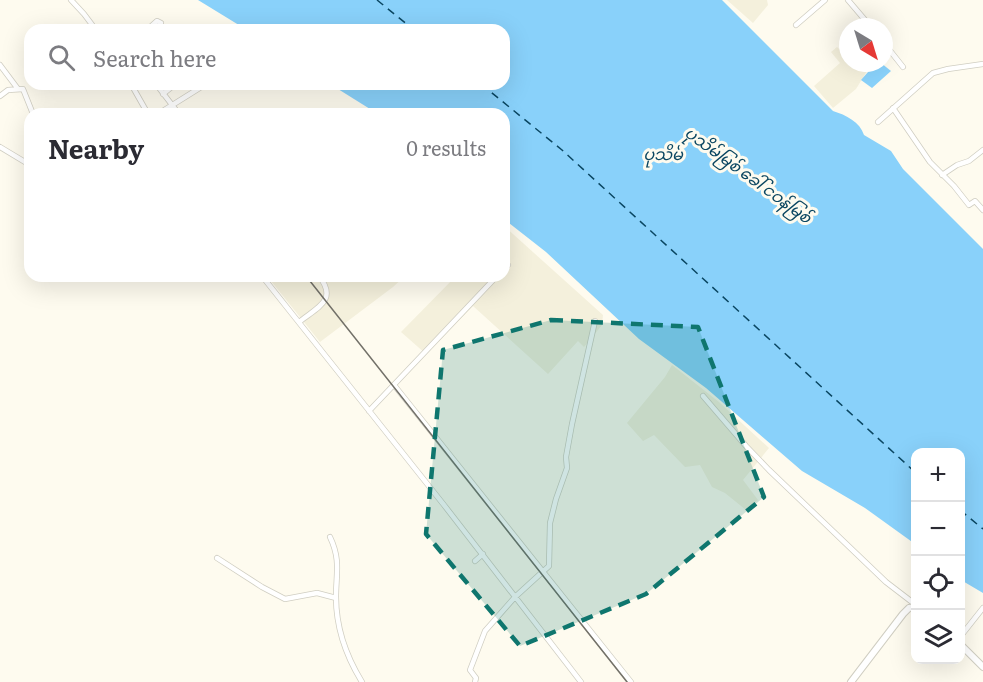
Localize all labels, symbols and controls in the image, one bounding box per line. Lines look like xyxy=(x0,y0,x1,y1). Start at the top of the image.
north arrow xyxy=(839,18,893,72)
search box xyxy=(24,24,510,90)
icon: search xyxy=(45,41,78,74)
text: Search here xyxy=(93,41,216,74)
water label: ပုသိမ်မြစ် ခေါ် ငဝန်မြစ် xyxy=(679,120,819,232)
text: Nearby xyxy=(48,128,144,167)
text: 0 results xyxy=(406,132,486,162)
water label: ပုသိမ် xyxy=(643,141,684,168)
map controls xyxy=(911,448,965,664)
button: + xyxy=(911,448,965,502)
button: − xyxy=(911,502,965,556)
button: locate xyxy=(911,556,965,610)
button: layers xyxy=(911,610,965,664)

